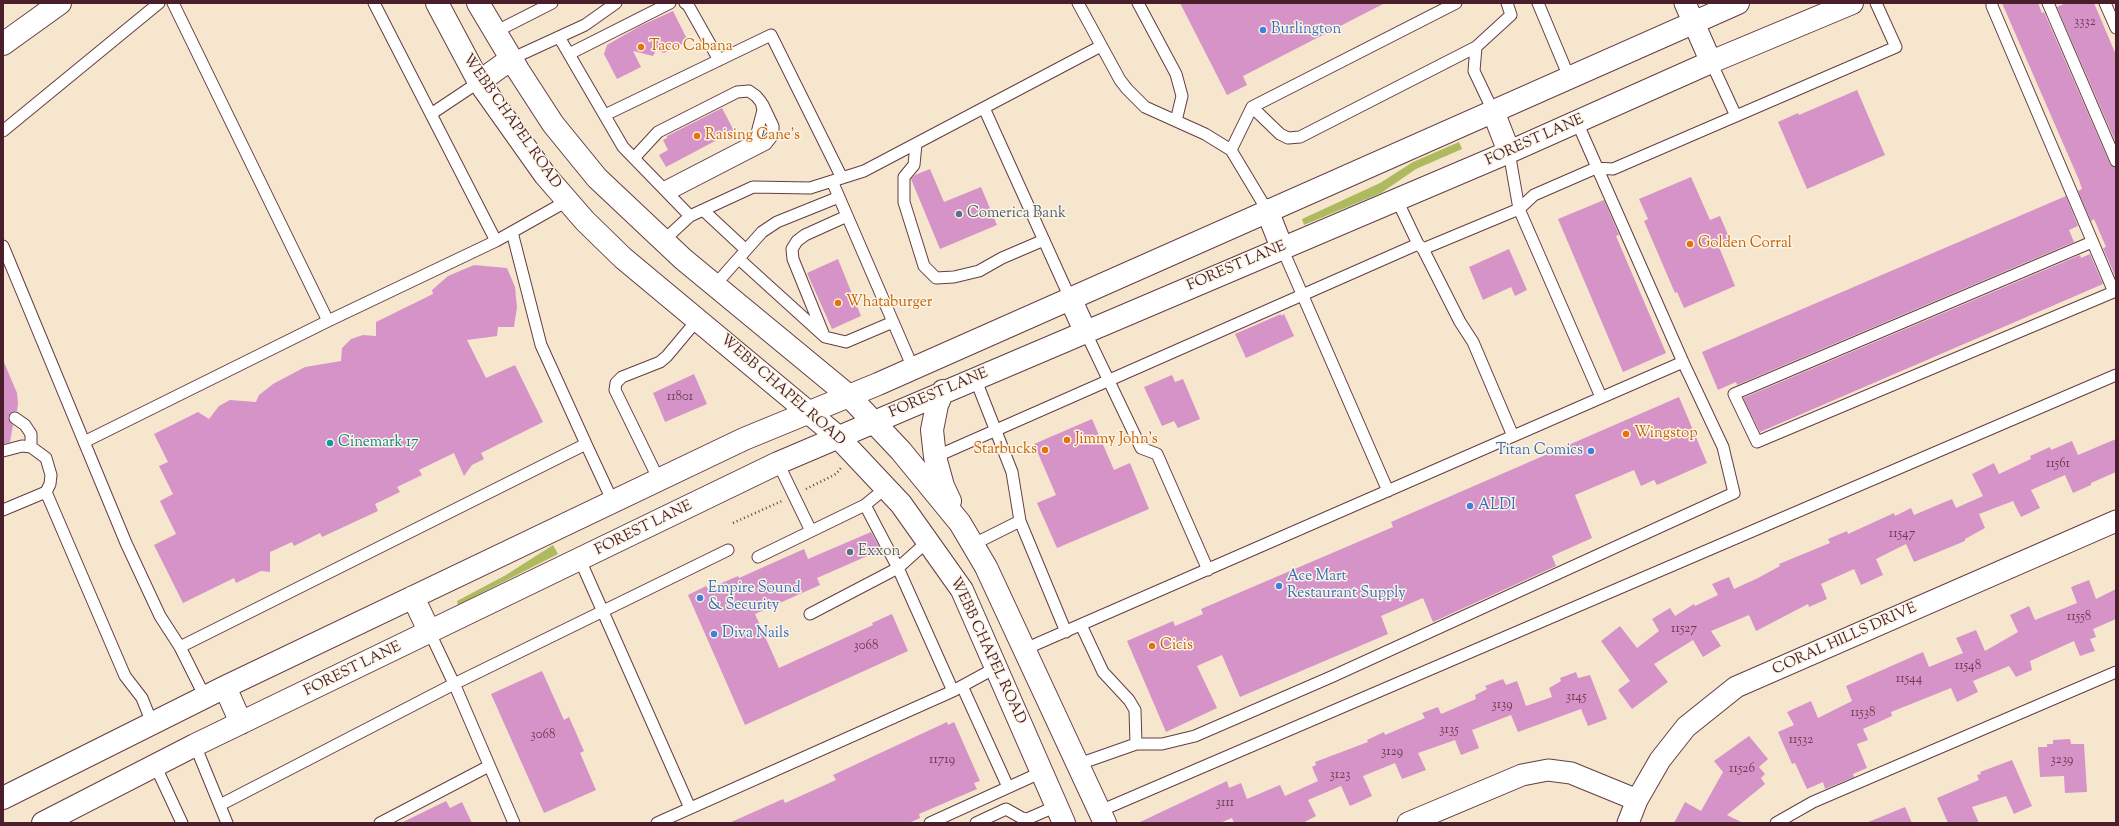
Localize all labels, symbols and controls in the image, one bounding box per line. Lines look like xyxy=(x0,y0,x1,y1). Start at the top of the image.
house number: 3332 xyxy=(2074,15,2096,31)
place label: Burlington xyxy=(1271,21,1341,39)
marker: Burlington xyxy=(1258,25,1268,35)
place label: Taco Cabana xyxy=(649,38,733,56)
marker: Taco Cabana xyxy=(636,42,646,52)
street label: WEBB CHAPEL ROAD xyxy=(458,51,564,193)
street label: FOREST LANE xyxy=(1483,111,1587,171)
place label: Raising Cane's xyxy=(705,127,800,145)
marker: Raising Cane's xyxy=(692,131,702,141)
place label: Comerica Bank xyxy=(967,205,1066,223)
marker: Comerica Bank xyxy=(954,209,964,219)
place label: Golden Corral xyxy=(1698,235,1792,253)
street label: FOREST LANE xyxy=(1185,238,1289,296)
marker: Golden Corral xyxy=(1685,239,1695,249)
place label: Whataburger xyxy=(846,294,932,312)
marker: Whataburger xyxy=(833,298,843,308)
street label: WEBB CHAPEL ROAD xyxy=(716,332,848,450)
street label: FOREST LANE xyxy=(887,365,991,423)
house number: 11801 xyxy=(667,390,693,406)
place label: Wingstop xyxy=(1634,425,1697,443)
marker: Wingstop xyxy=(1621,429,1631,439)
place label: Jimmy John's xyxy=(1075,431,1158,449)
place label: Cinemark 17 xyxy=(338,434,418,452)
marker: Jimmy John's xyxy=(1062,435,1072,445)
marker: Cinemark 17 xyxy=(325,438,335,448)
place label: Starbucks xyxy=(973,441,1037,459)
place label: Titan Comics xyxy=(1496,442,1583,460)
marker: Starbucks xyxy=(1040,445,1050,455)
marker: Titan Comics xyxy=(1586,446,1596,456)
house number: 11561 xyxy=(2046,457,2070,473)
place label: ALDI xyxy=(1478,497,1516,515)
street label: FOREST LANE xyxy=(592,498,696,560)
marker: ALDI xyxy=(1465,501,1475,511)
house number: 11547 xyxy=(1889,527,1915,543)
place label: Exxon xyxy=(858,543,900,561)
marker: Exxon xyxy=(845,547,855,557)
place label: Ace Mart Restaurant Supply xyxy=(1287,568,1406,603)
street label: WEBB CHAPEL ROAD xyxy=(945,575,1029,727)
place label: Empire Sound & Security xyxy=(708,580,801,615)
marker: Ace Mart Restaurant Supply xyxy=(1274,581,1284,591)
marker: Empire Sound & Security xyxy=(695,593,705,603)
street label: CORAL HILLS DRIVE xyxy=(1770,600,1920,680)
house number: 11558 xyxy=(2067,610,2091,626)
house number: 11527 xyxy=(1671,622,1697,638)
place label: Diva Nails xyxy=(722,625,789,643)
marker: Diva Nails xyxy=(709,629,719,639)
place label: Cicis xyxy=(1160,637,1193,655)
street label: FOREST LANE xyxy=(301,639,405,701)
house number: 3068 xyxy=(854,639,878,655)
marker: Cicis xyxy=(1147,641,1157,651)
house number: 11548 xyxy=(1955,659,1981,675)
house number: 11544 xyxy=(1896,672,1922,688)
house number: 3145 xyxy=(1566,690,1586,706)
house number: 3139 xyxy=(1491,698,1513,714)
house number: 11538 xyxy=(1850,706,1876,722)
house number: 3135 xyxy=(1439,723,1459,739)
house number: 3068 xyxy=(531,728,555,744)
house number: 11532 xyxy=(1789,733,1813,749)
house number: 3129 xyxy=(1381,745,1403,761)
house number: 11719 xyxy=(929,753,955,769)
house number: 3239 xyxy=(2051,753,2073,769)
house number: 11526 xyxy=(1729,762,1755,778)
house number: 3123 xyxy=(1329,768,1351,784)
house number: 3111 xyxy=(1216,796,1234,812)

